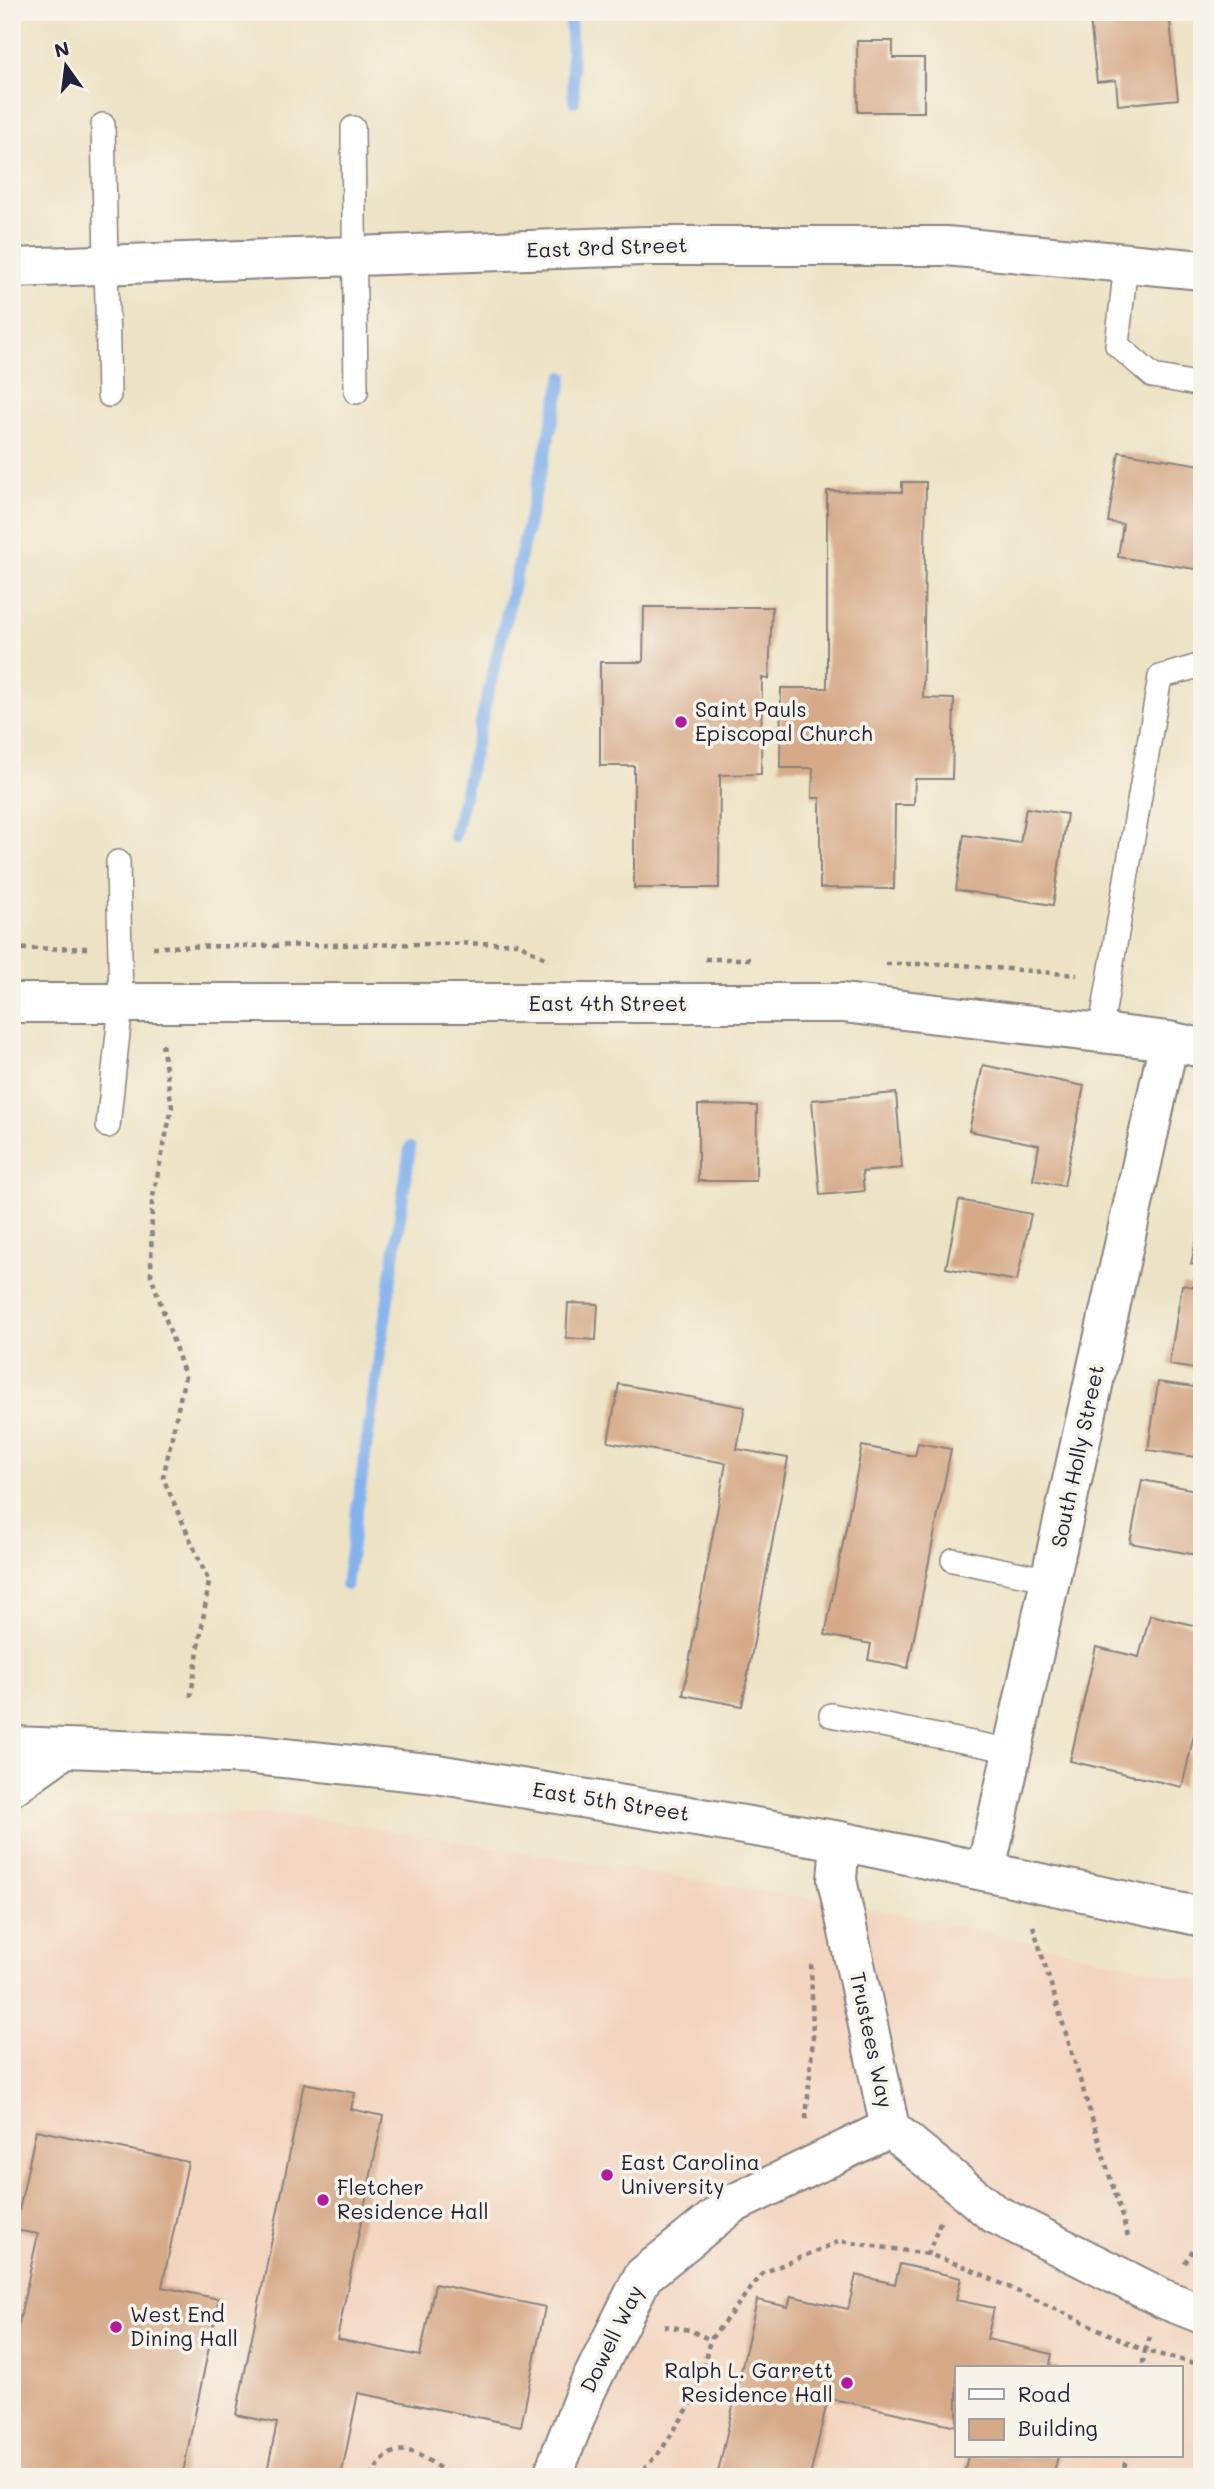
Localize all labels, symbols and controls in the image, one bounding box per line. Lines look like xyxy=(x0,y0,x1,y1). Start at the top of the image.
north arrow xyxy=(32,32,102,102)
text: N xyxy=(52,35,72,63)
street label: East 3rd Street xyxy=(526,230,688,263)
place label: Saint Pauls Episcopal Church xyxy=(695,695,873,746)
marker: Saint Pauls Episcopal Church xyxy=(673,714,689,730)
street label: East 4th Street xyxy=(529,989,687,1016)
street label: South Holly Street xyxy=(1044,1362,1109,1549)
street label: East 5th Street xyxy=(531,1775,691,1826)
street label: Trustees Way xyxy=(845,1969,900,2110)
place label: East Carolina University xyxy=(621,2148,760,2199)
marker: East Carolina University xyxy=(599,2167,615,2183)
place label: Fletcher Residence Hall xyxy=(337,2173,489,2224)
marker: Fletcher Residence Hall xyxy=(315,2192,331,2208)
street label: Dowell Way xyxy=(573,2280,648,2396)
place label: West End Dining Hall xyxy=(130,2300,238,2351)
marker: West End Dining Hall xyxy=(108,2319,124,2335)
place label: Ralph L. Garrett Residence Hall xyxy=(664,2356,833,2407)
legend xyxy=(955,2366,1182,2458)
marker: Ralph L. Garrett Residence Hall xyxy=(839,2375,855,2391)
text: Road xyxy=(1018,2380,1070,2407)
text: Building xyxy=(1018,2414,1098,2441)

